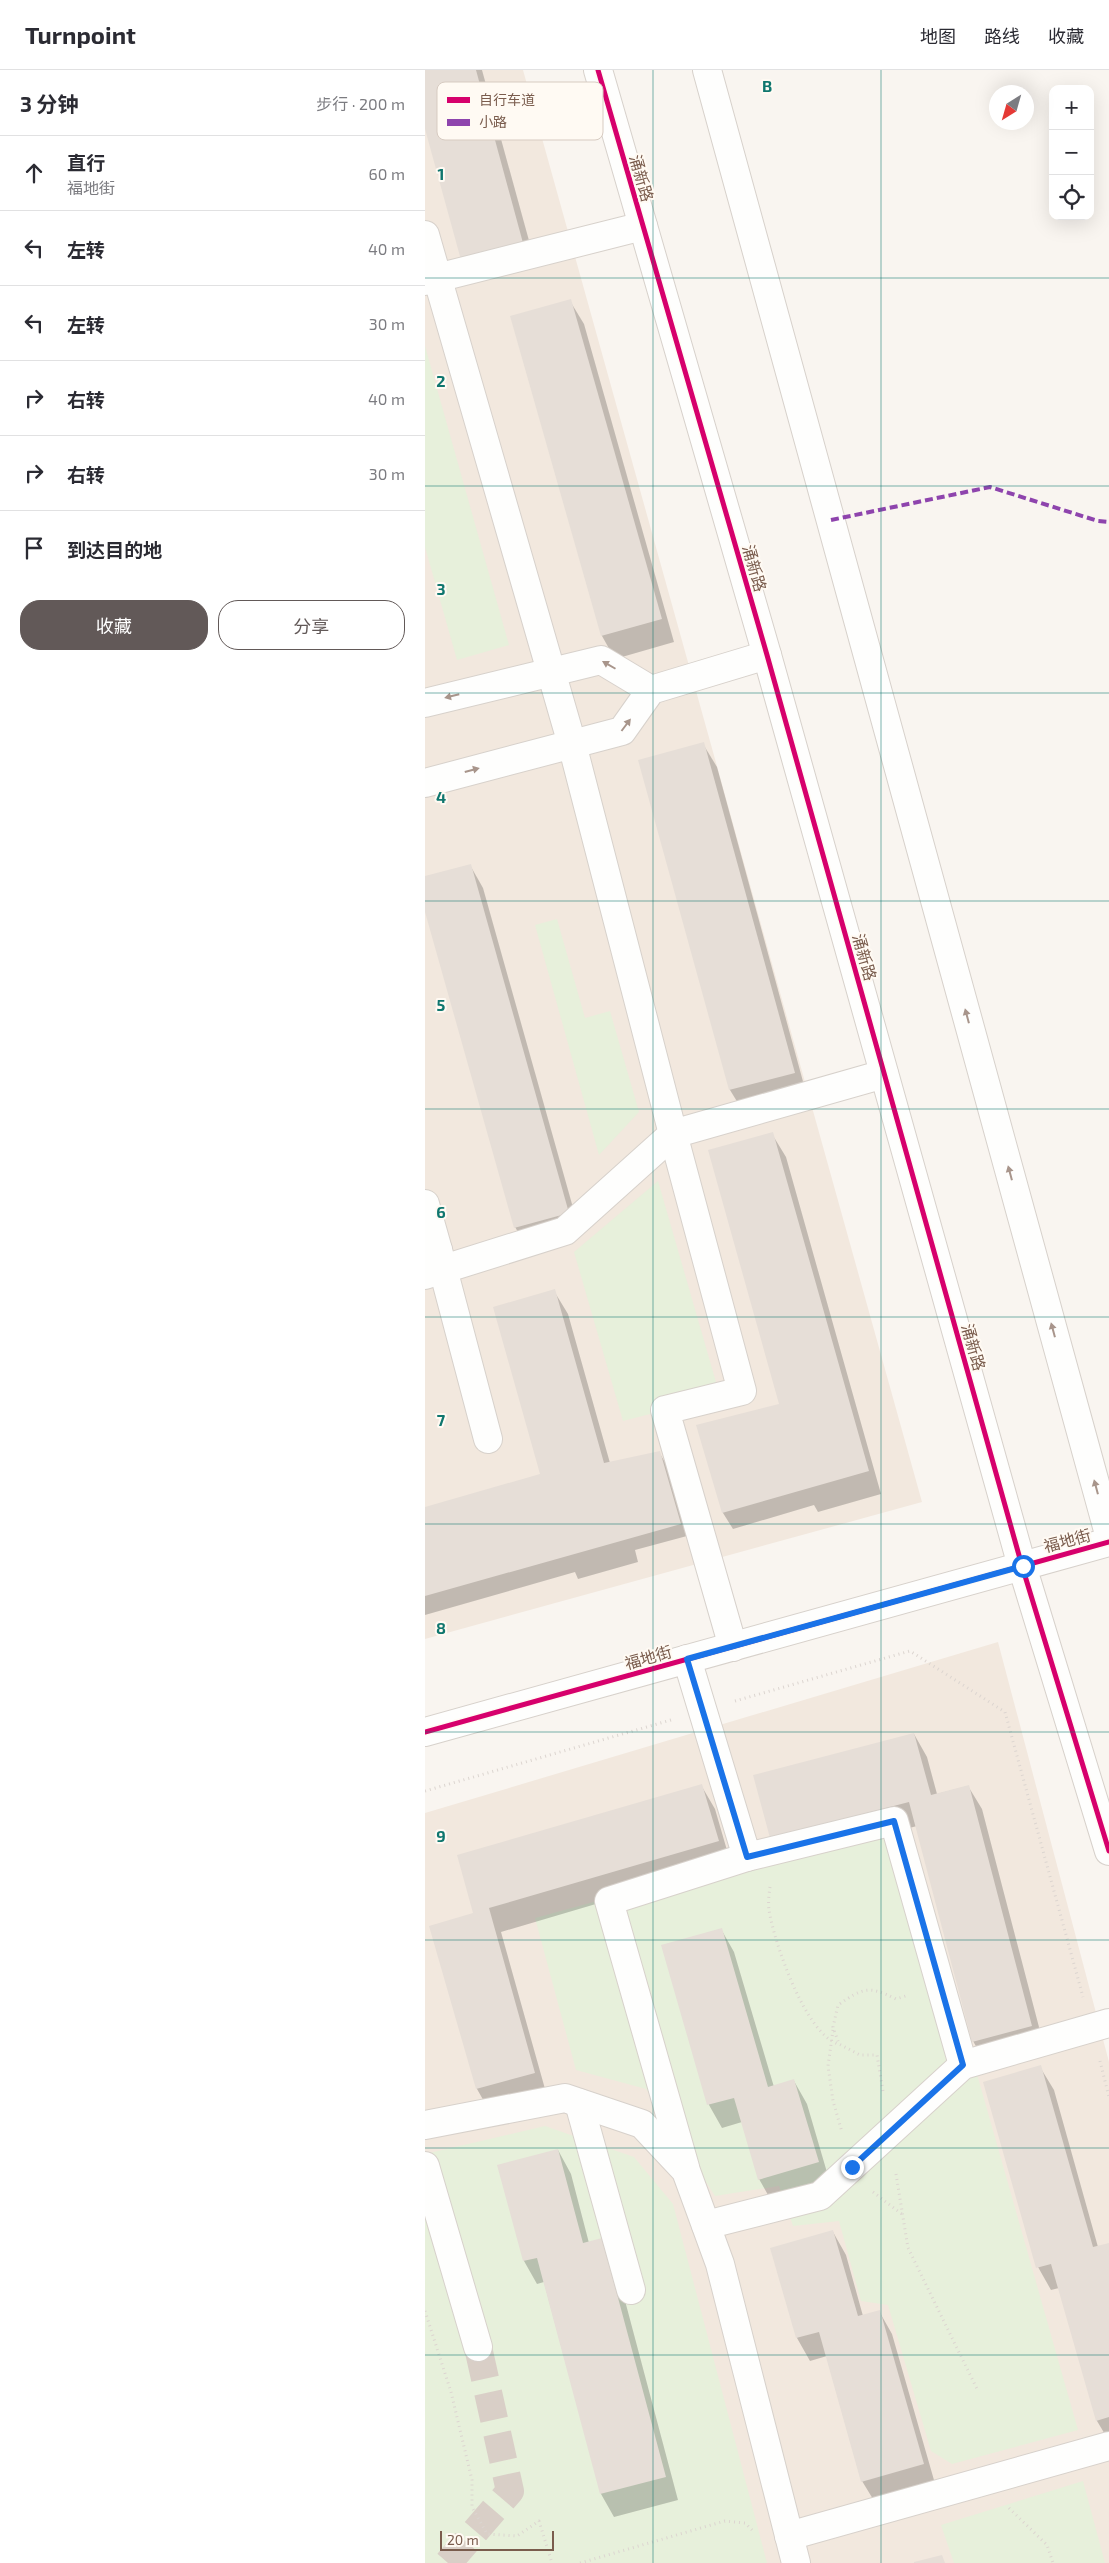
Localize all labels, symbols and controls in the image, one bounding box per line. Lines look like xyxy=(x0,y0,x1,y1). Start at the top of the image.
text: Turnpoint xyxy=(25,20,136,49)
text: 地图 xyxy=(920,25,956,47)
text: 路线 xyxy=(984,25,1020,47)
text: 收藏 xyxy=(1048,25,1084,47)
text: B xyxy=(762,76,772,95)
legend xyxy=(437,82,603,140)
north arrow xyxy=(989,85,1034,130)
map controls xyxy=(1049,85,1094,220)
button: + xyxy=(1049,85,1094,130)
text: 3 分钟 xyxy=(20,91,78,116)
text: 自行车道 xyxy=(479,91,535,108)
text: 步行 · 200 m xyxy=(316,94,405,113)
text: 小路 xyxy=(479,113,507,130)
button: − xyxy=(1049,130,1094,175)
text: 直行 xyxy=(67,151,105,174)
street label: 涌新路 xyxy=(626,152,658,204)
icon: ahead xyxy=(20,159,48,187)
text: 60 m xyxy=(369,164,405,183)
text: 1 xyxy=(438,164,444,183)
button: locate xyxy=(1049,175,1094,220)
text: 福地街 xyxy=(67,178,115,197)
icon: left xyxy=(20,234,48,262)
text: 左转 xyxy=(67,238,105,261)
text: 40 m xyxy=(368,239,405,258)
icon: left xyxy=(20,309,48,337)
text: 左转 xyxy=(67,313,105,336)
text: 30 m xyxy=(369,314,405,333)
text: 2 xyxy=(436,371,446,390)
icon: right xyxy=(20,384,48,412)
text: 右转 xyxy=(67,388,105,411)
text: 40 m xyxy=(368,389,405,408)
icon: right xyxy=(20,459,48,487)
text: 右转 xyxy=(67,463,105,486)
text: 30 m xyxy=(369,464,405,483)
icon: arrive xyxy=(20,534,48,562)
text: 到达目的地 xyxy=(67,538,162,561)
street label: 涌新路 xyxy=(739,542,771,594)
text: 3 xyxy=(436,579,446,598)
button: 收藏 xyxy=(20,600,208,650)
button: 分享 xyxy=(218,600,405,650)
one-way arrow xyxy=(602,661,615,670)
one-way arrow xyxy=(444,692,459,700)
one-way arrow xyxy=(621,718,631,731)
one-way arrow xyxy=(465,766,480,774)
text: 4 xyxy=(436,787,446,806)
street label: 涌新路 xyxy=(849,931,881,983)
text: 5 xyxy=(437,995,446,1014)
one-way arrow xyxy=(963,1009,971,1024)
one-way arrow xyxy=(1006,1166,1014,1181)
text: 6 xyxy=(436,1202,446,1221)
street label: 涌新路 xyxy=(958,1321,990,1373)
one-way arrow xyxy=(1049,1322,1057,1337)
text: 7 xyxy=(437,1410,446,1429)
one-way arrow xyxy=(1092,1479,1100,1494)
street label: 福地街 xyxy=(1041,1525,1093,1555)
route start xyxy=(1012,1555,1035,1578)
text: 8 xyxy=(436,1618,446,1637)
street label: 福地街 xyxy=(622,1641,674,1673)
text: 9 xyxy=(436,1826,446,1845)
route end xyxy=(841,2156,864,2179)
scale bar xyxy=(440,2528,554,2551)
text: 20 m xyxy=(447,2531,479,2548)

